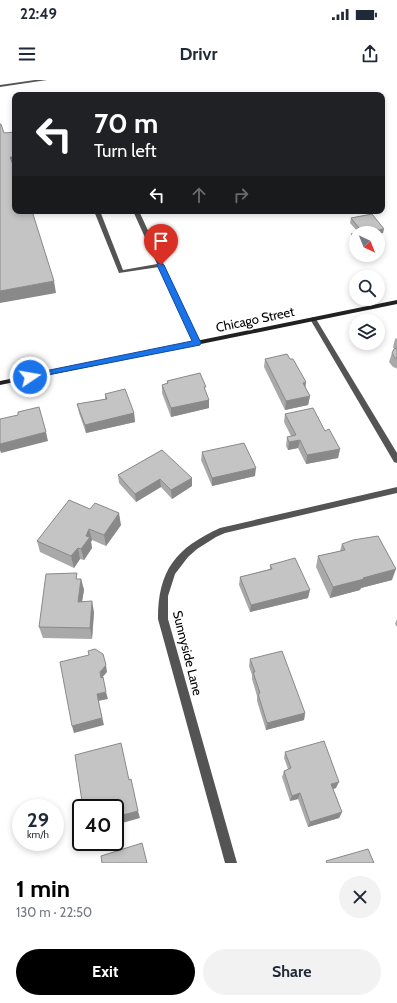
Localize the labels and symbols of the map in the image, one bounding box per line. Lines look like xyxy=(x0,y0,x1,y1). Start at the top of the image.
pin xyxy=(144,224,178,265)
north arrow xyxy=(349,226,385,262)
street label: Chicago Street xyxy=(214,303,296,335)
position arrow xyxy=(9,356,51,398)
street label: Sunnyside Lane xyxy=(170,609,206,697)
speed limit sign: 40 xyxy=(72,799,124,851)

